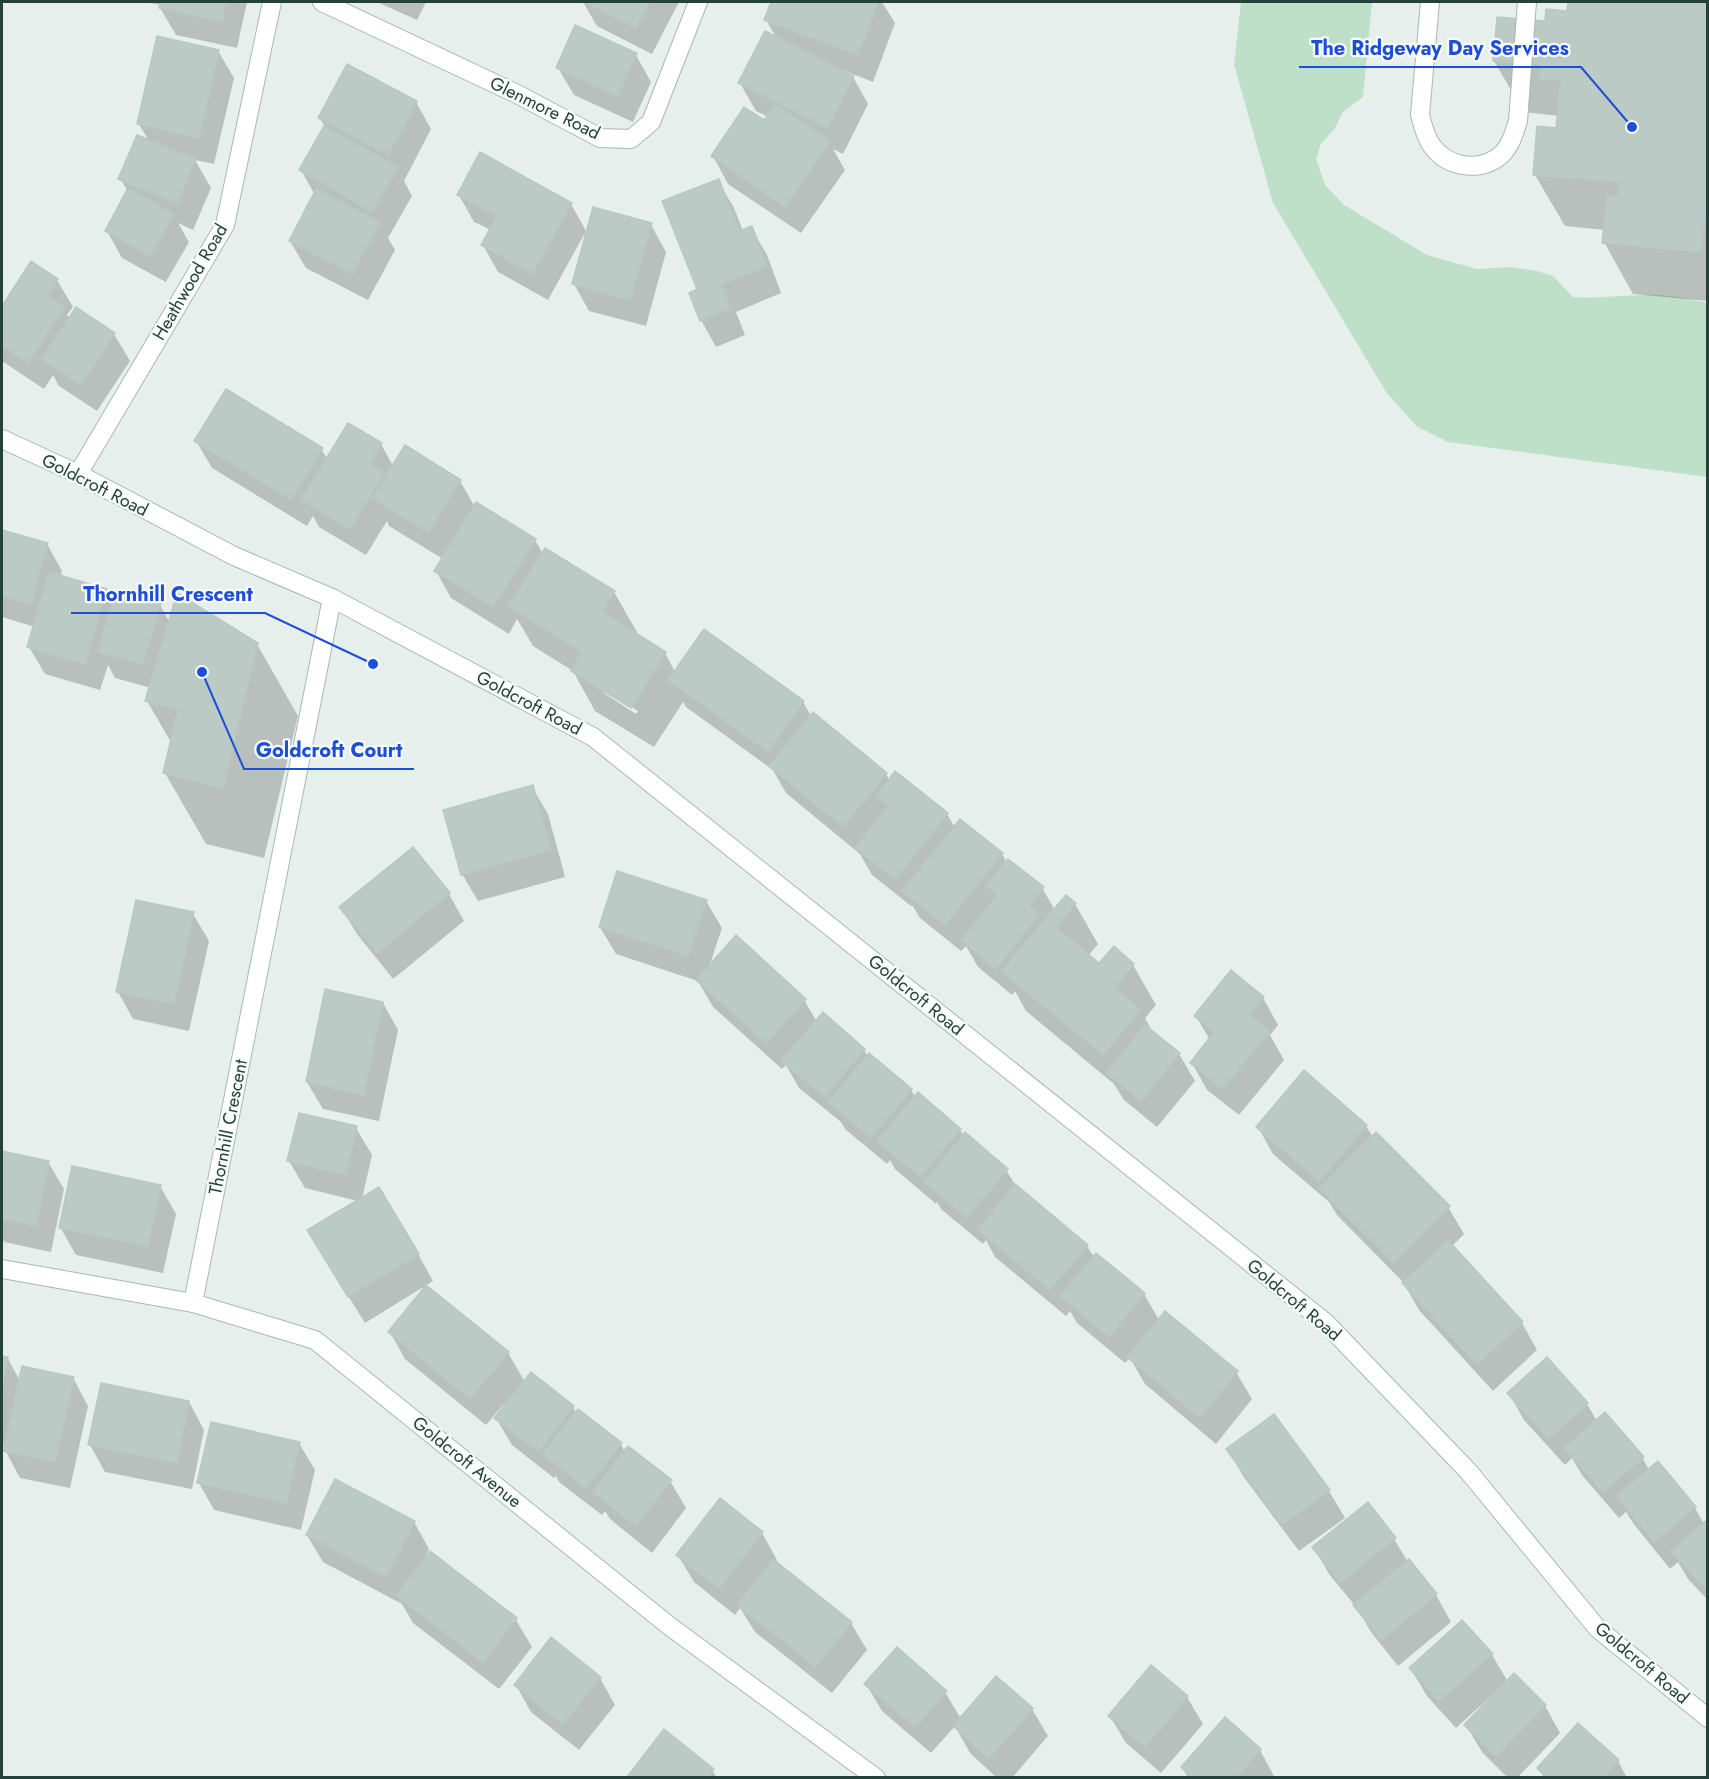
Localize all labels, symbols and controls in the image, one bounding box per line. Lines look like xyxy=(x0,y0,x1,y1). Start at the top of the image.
callout: The Ridgeway Day Services xyxy=(1299,29,1581,67)
text: The Ridgeway Day Services xyxy=(1311,34,1569,63)
street label: Glenmore Road xyxy=(485,70,605,146)
street label: Heathwood Road xyxy=(146,219,234,345)
street label: Goldcroft Road xyxy=(37,447,153,523)
callout: Thornhill Crescent xyxy=(71,575,265,613)
text: Thornhill Crescent xyxy=(83,580,253,609)
street label: Goldcroft Road xyxy=(472,664,586,742)
callout: Goldcroft Court xyxy=(244,731,414,769)
text: Goldcroft Court xyxy=(256,736,403,765)
street label: Goldcroft Road xyxy=(863,948,969,1042)
street label: Thornhill Crescent xyxy=(202,1056,254,1197)
street label: Goldcroft Road xyxy=(1241,1253,1347,1347)
street label: Goldcroft Avenue xyxy=(407,1410,527,1514)
street label: Goldcroft Road xyxy=(1589,1616,1695,1710)

